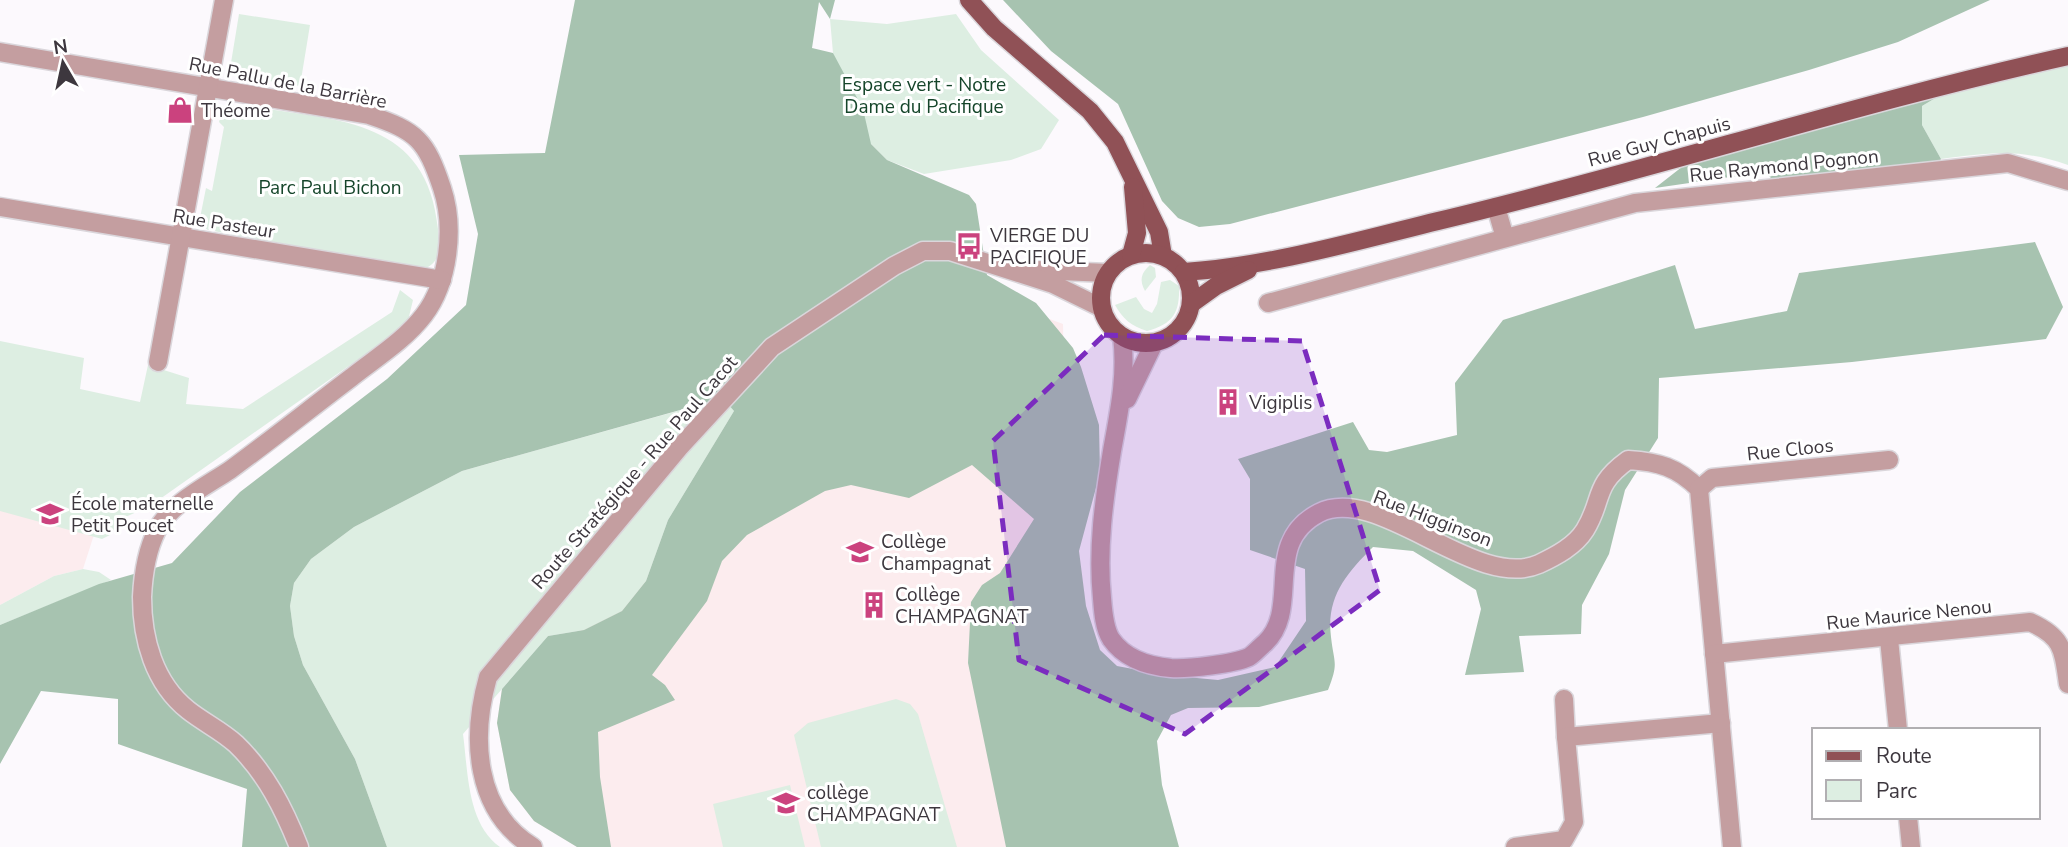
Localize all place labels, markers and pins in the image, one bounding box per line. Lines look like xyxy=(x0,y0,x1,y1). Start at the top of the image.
shop icon: Théome xyxy=(165,95,195,125)
place label: Théome xyxy=(201,98,270,124)
place label: VIERGE DU PACIFIQUE xyxy=(989,223,1089,271)
bus stop icon: VIERGE DU PACIFIQUE xyxy=(954,231,984,261)
building icon: Vigiplis xyxy=(1213,387,1243,417)
place label: Vigiplis xyxy=(1248,390,1312,416)
place label: École maternelle Petit Poucet xyxy=(71,491,214,539)
school or university icon: École maternelle Petit Poucet xyxy=(35,499,65,529)
place label: Collège Champagnat xyxy=(881,529,991,577)
school or university icon: Collège Champagnat xyxy=(845,537,875,567)
place label: Collège CHAMPAGNAT xyxy=(895,582,1029,630)
building icon: Collège CHAMPAGNAT xyxy=(859,590,889,620)
place label: collège CHAMPAGNAT xyxy=(807,780,941,828)
school or university icon: collège CHAMPAGNAT xyxy=(771,788,801,818)

